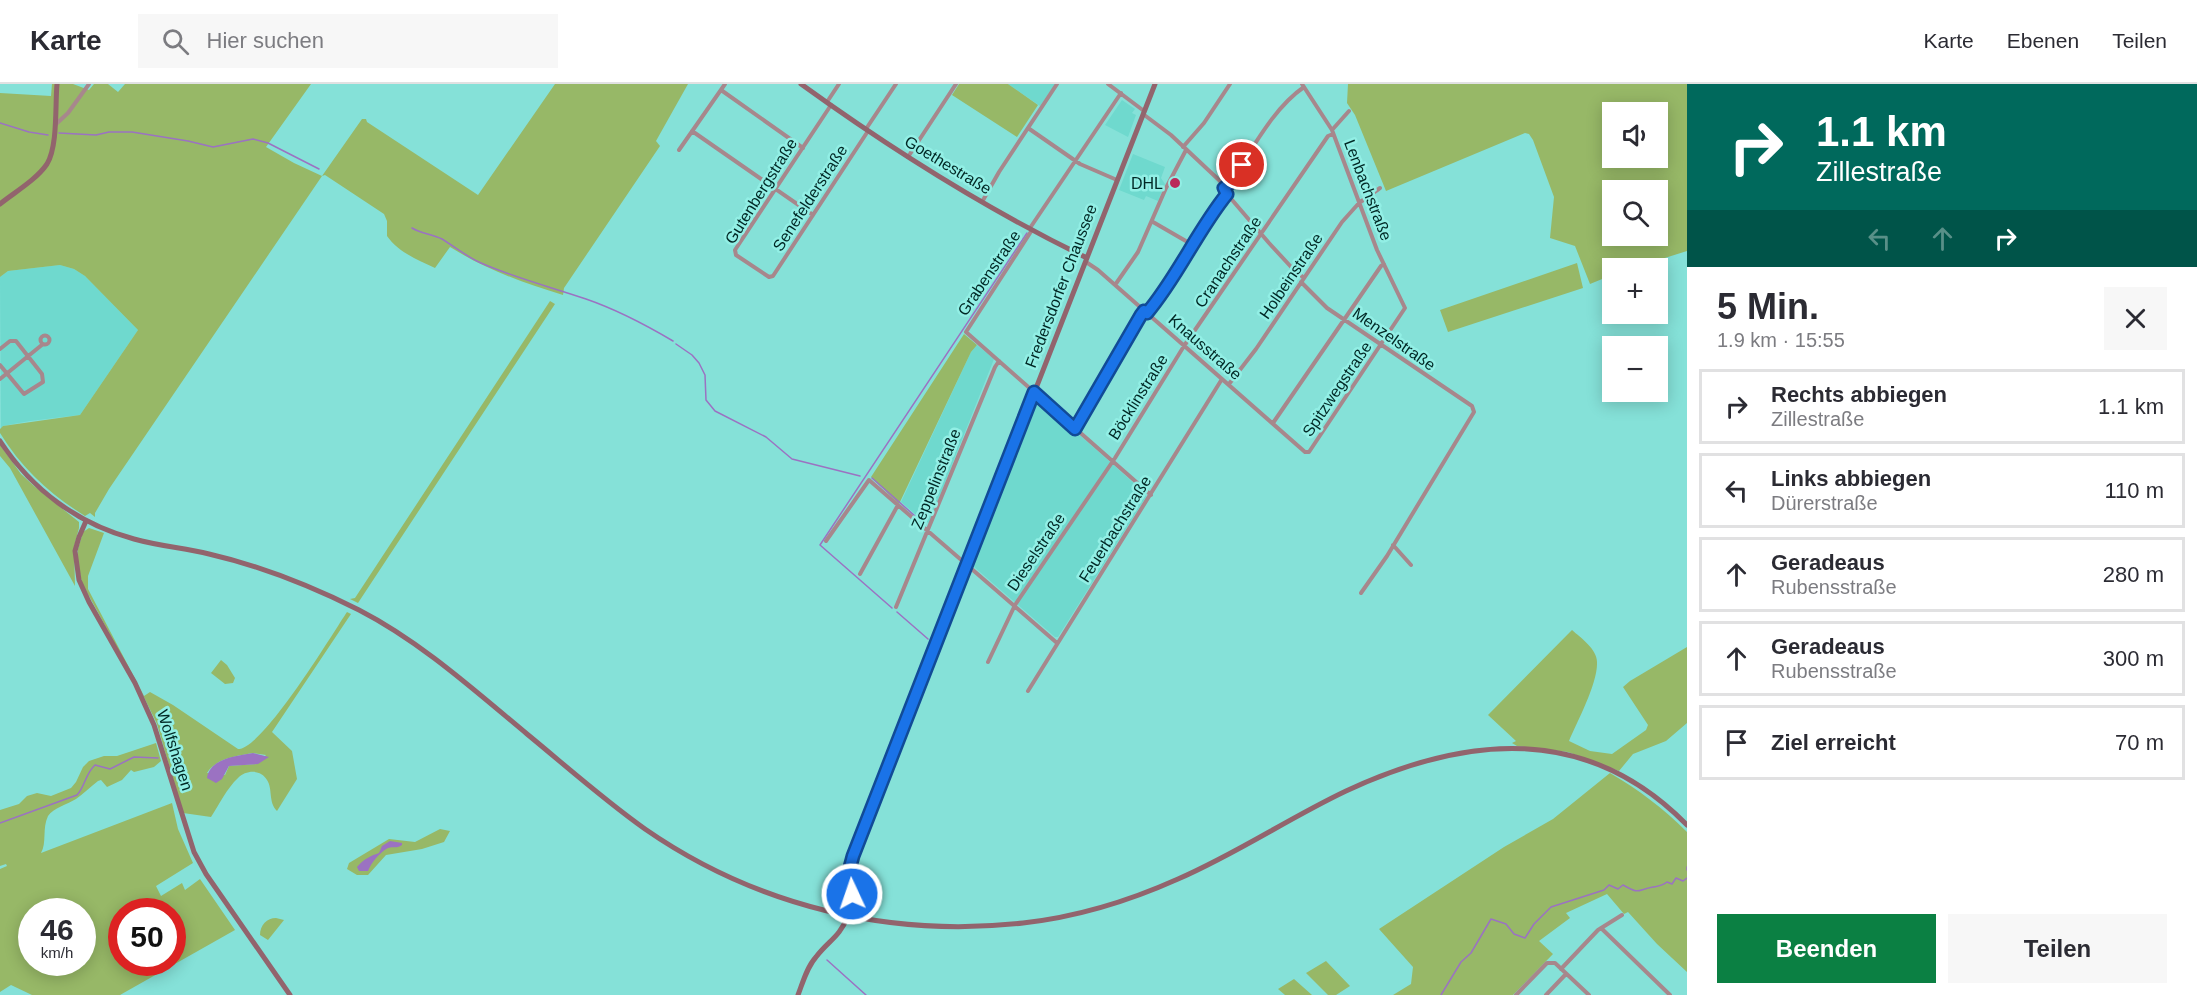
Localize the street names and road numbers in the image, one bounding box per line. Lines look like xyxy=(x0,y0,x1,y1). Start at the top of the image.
street label: Goethestraße xyxy=(902,133,994,198)
street label: Gutenbergstraße xyxy=(722,135,800,247)
street label: Lenbachstraße xyxy=(1341,137,1395,243)
street label: Senefelderstraße xyxy=(769,142,851,254)
street label: Fredersdorfer Chaussee xyxy=(1022,202,1100,370)
street label: Cranachstraße xyxy=(1191,213,1265,311)
street label: Grabenstraße xyxy=(954,227,1024,319)
street label: Holbeinstraße xyxy=(1256,230,1326,322)
street label: Menzelstraße xyxy=(1349,304,1439,374)
street label: Knausstraße xyxy=(1165,311,1245,383)
street label: Spitzwegstraße xyxy=(1299,338,1375,439)
street label: Böcklinstraße xyxy=(1105,351,1171,443)
street label: Zeppelinstraße xyxy=(908,426,964,532)
street label: Feuerbachstraße xyxy=(1076,473,1155,585)
street label: Dieselstraße xyxy=(1004,510,1068,594)
street label: Wolfshagen xyxy=(154,707,196,793)

